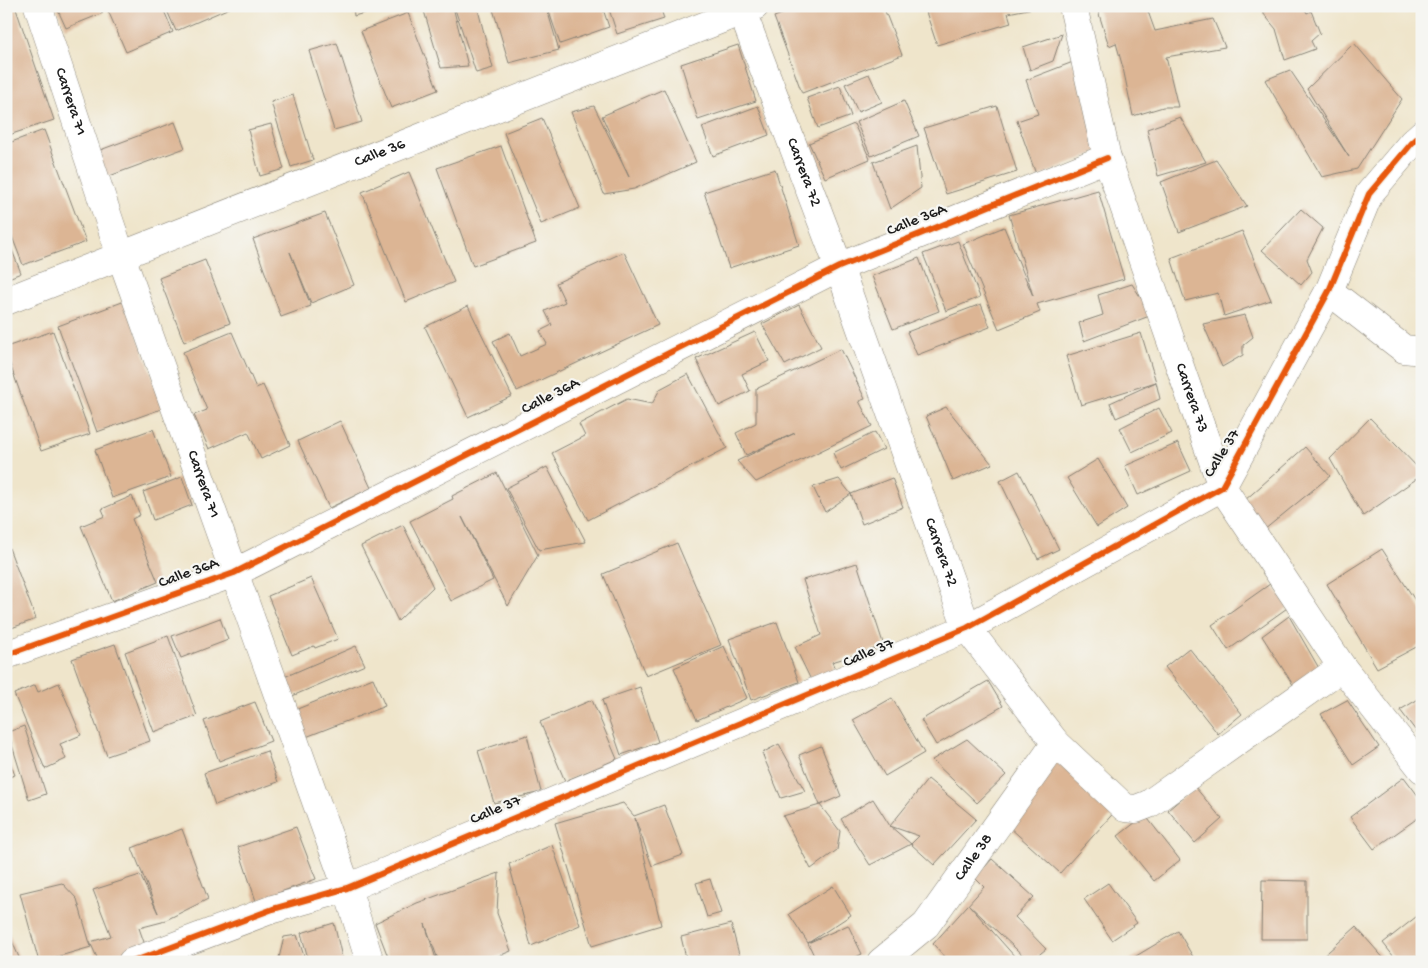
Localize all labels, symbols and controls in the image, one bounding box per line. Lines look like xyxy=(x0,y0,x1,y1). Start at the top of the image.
street label: Carrera 71 xyxy=(50,65,90,138)
street label: Calle 36 xyxy=(352,135,409,172)
street label: Carrera 72 xyxy=(782,136,825,209)
street label: Calle 36A xyxy=(884,200,951,242)
street label: Carrera 73 xyxy=(1170,361,1212,435)
street label: Calle 36A xyxy=(519,374,585,420)
street label: Calle 37 xyxy=(1201,426,1246,482)
street label: Carrera 71 xyxy=(182,448,223,521)
street label: Carrera 72 xyxy=(919,515,961,590)
street label: Calle 36A xyxy=(156,554,223,594)
street label: Calle 37 xyxy=(841,635,898,673)
street label: Calle 37 xyxy=(468,792,525,830)
street label: Calle 38 xyxy=(951,830,998,885)

